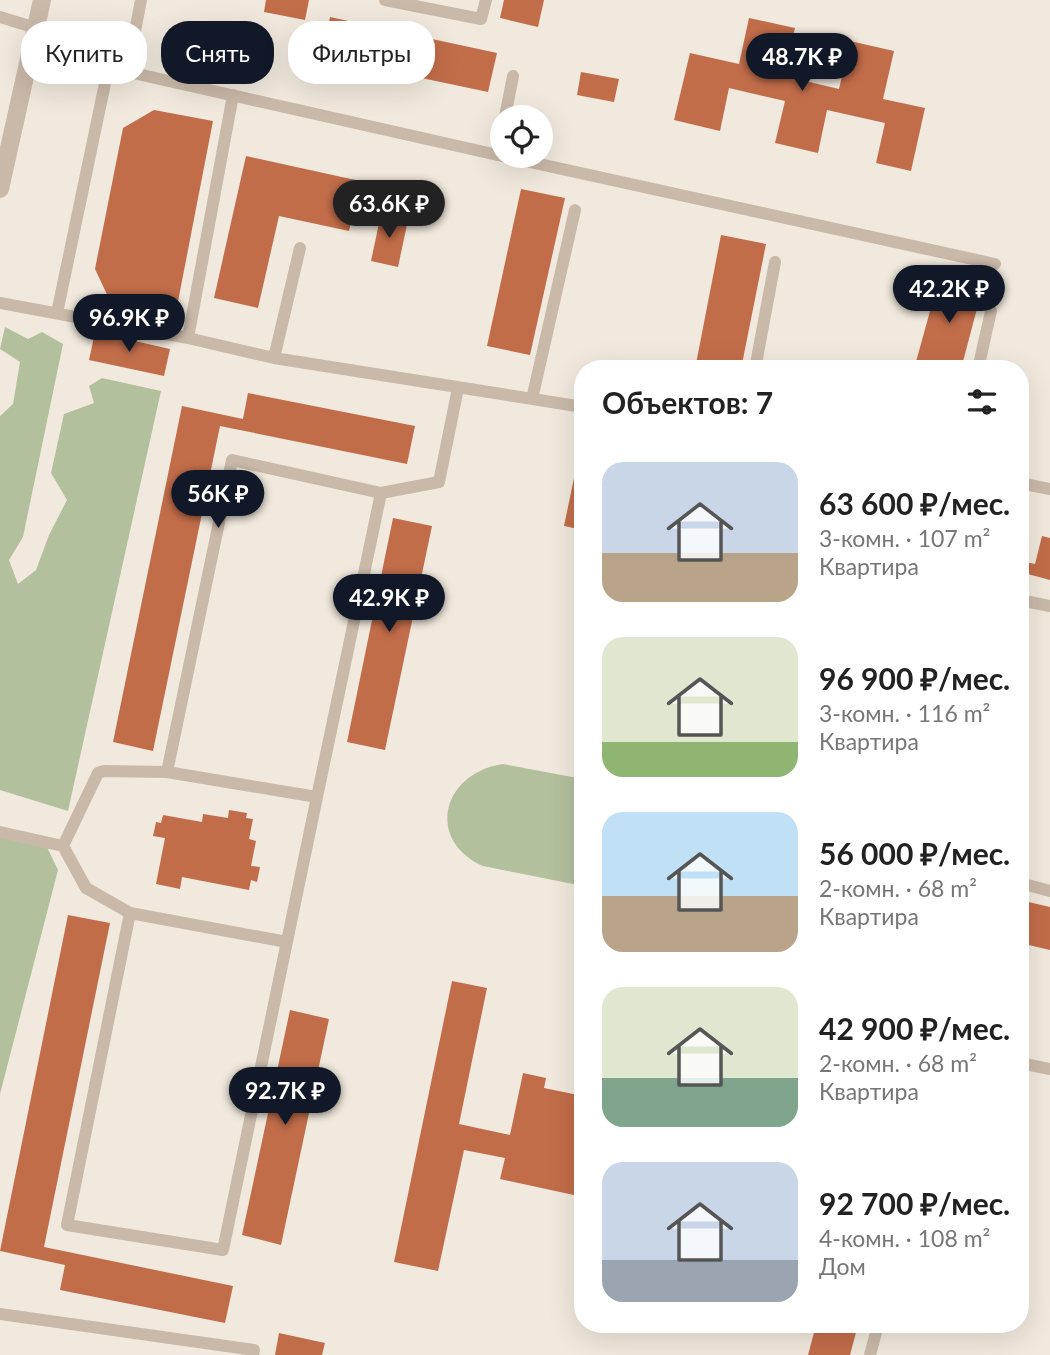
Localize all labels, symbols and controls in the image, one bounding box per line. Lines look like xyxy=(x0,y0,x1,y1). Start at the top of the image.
chip: Купить xyxy=(21,21,147,84)
chip: Снять xyxy=(161,21,274,84)
chip: Фильтры xyxy=(288,21,435,84)
pin: 48.7K ₽ xyxy=(737,34,867,93)
text: 48.7K ₽ xyxy=(762,42,842,70)
map controls xyxy=(490,105,553,168)
button: locate xyxy=(490,105,553,168)
pin: 63.6K ₽ xyxy=(324,180,454,240)
text: 63.6K ₽ xyxy=(349,189,429,217)
pin: 42.2K ₽ xyxy=(884,266,1014,325)
text: 42.2K ₽ xyxy=(909,274,989,302)
pin: 96.9K ₽ xyxy=(64,294,194,354)
text: 96.9K ₽ xyxy=(89,303,169,331)
icon: filters xyxy=(963,383,1001,421)
text: Объектов: 7 xyxy=(602,384,773,420)
pin: 56K ₽ xyxy=(169,470,267,530)
text: 56K ₽ xyxy=(187,479,249,507)
text: 63 600 ₽/мес. xyxy=(819,485,1010,521)
icon: home xyxy=(658,490,742,574)
text: 3-комн. · 107 m² xyxy=(819,524,990,552)
text: Квартира xyxy=(819,552,919,580)
pin: 42.9K ₽ xyxy=(324,574,454,634)
text: 42.9K ₽ xyxy=(349,583,429,611)
text: 96 900 ₽/мес. xyxy=(819,660,1010,696)
icon: home xyxy=(658,665,742,749)
text: 3-комн. · 116 m² xyxy=(819,699,990,727)
text: Квартира xyxy=(819,727,919,755)
text: 56 000 ₽/мес. xyxy=(819,835,1010,871)
icon: home xyxy=(658,840,742,924)
text: 2-комн. · 68 m² xyxy=(819,874,977,902)
text: Квартира xyxy=(819,902,919,930)
text: 42 900 ₽/мес. xyxy=(819,1010,1010,1046)
icon: home xyxy=(658,1015,742,1099)
text: 2-комн. · 68 m² xyxy=(819,1049,977,1077)
pin: 92.7K ₽ xyxy=(220,1068,350,1127)
text: 92.7K ₽ xyxy=(245,1076,325,1104)
text: Квартира xyxy=(819,1077,919,1105)
text: 92 700 ₽/мес. xyxy=(819,1185,1010,1221)
icon: home xyxy=(658,1190,742,1274)
text: 4-комн. · 108 m² xyxy=(819,1224,990,1252)
text: Дом xyxy=(819,1252,866,1280)

